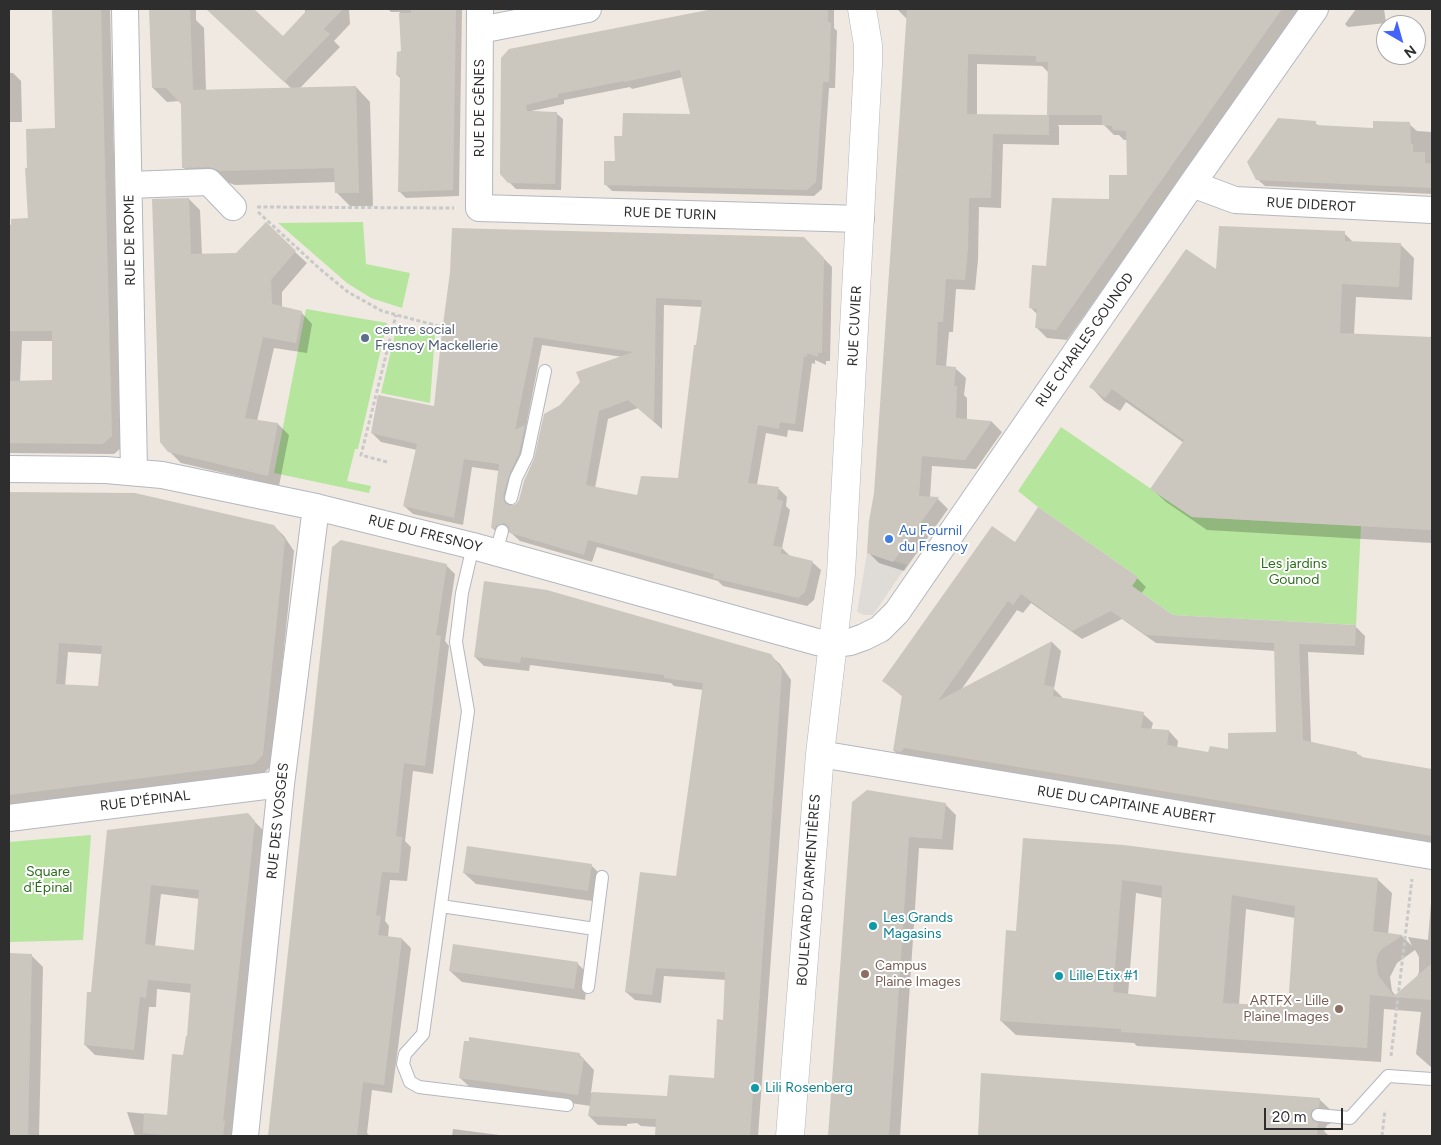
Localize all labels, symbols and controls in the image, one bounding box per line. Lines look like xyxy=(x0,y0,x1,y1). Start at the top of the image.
north arrow xyxy=(1376,15,1426,65)
text: N xyxy=(1400,41,1419,61)
street label: RUE DE GÊNES xyxy=(472,59,488,157)
street label: RUE DE ROME xyxy=(121,194,139,286)
street label: RUE DIDEROT xyxy=(1266,194,1356,216)
street label: RUE DE TURIN xyxy=(623,204,717,224)
street label: RUE CHARLES GOUNOD xyxy=(1032,270,1138,410)
street label: RUE CUVIER xyxy=(844,285,866,367)
place label: centre social Fresnoy Mackellerie xyxy=(375,322,498,354)
marker: centre social Fresnoy Mackellerie xyxy=(359,332,371,344)
street label: RUE DU FRESNOY xyxy=(366,512,484,556)
place label: Au Fournil du Fresnoy xyxy=(899,523,968,556)
marker: Au Fournil du Fresnoy xyxy=(883,533,895,545)
park label: Les jardins Gounod xyxy=(1261,556,1327,588)
street label: RUE DES VOSGES xyxy=(264,762,292,880)
street label: RUE DU CAPITAINE AUBERT xyxy=(1036,783,1216,827)
street label: RUE D'ÉPINAL xyxy=(99,787,191,815)
street label: BOULEVARD D'ARMENTIÈRES xyxy=(794,793,824,987)
park label: Square d'Épinal xyxy=(24,864,72,896)
place label: Les Grands Magasins xyxy=(883,910,953,942)
marker: Les Grands Magasins xyxy=(867,920,879,932)
place label: Campus Plaine Images xyxy=(875,958,961,990)
marker: Campus Plaine Images xyxy=(859,968,871,980)
place label: Lille Etix #1 xyxy=(1069,968,1138,984)
marker: Lille Etix #1 xyxy=(1053,970,1065,982)
place label: ARTFX - Lille Plaine Images xyxy=(1243,993,1329,1026)
marker: ARTFX - Lille Plaine Images xyxy=(1333,1003,1345,1015)
place label: Lili Rosenberg xyxy=(765,1080,853,1096)
marker: Lili Rosenberg xyxy=(749,1082,761,1094)
scale bar xyxy=(1266,1098,1345,1130)
text: 20 m xyxy=(1272,1108,1306,1126)

